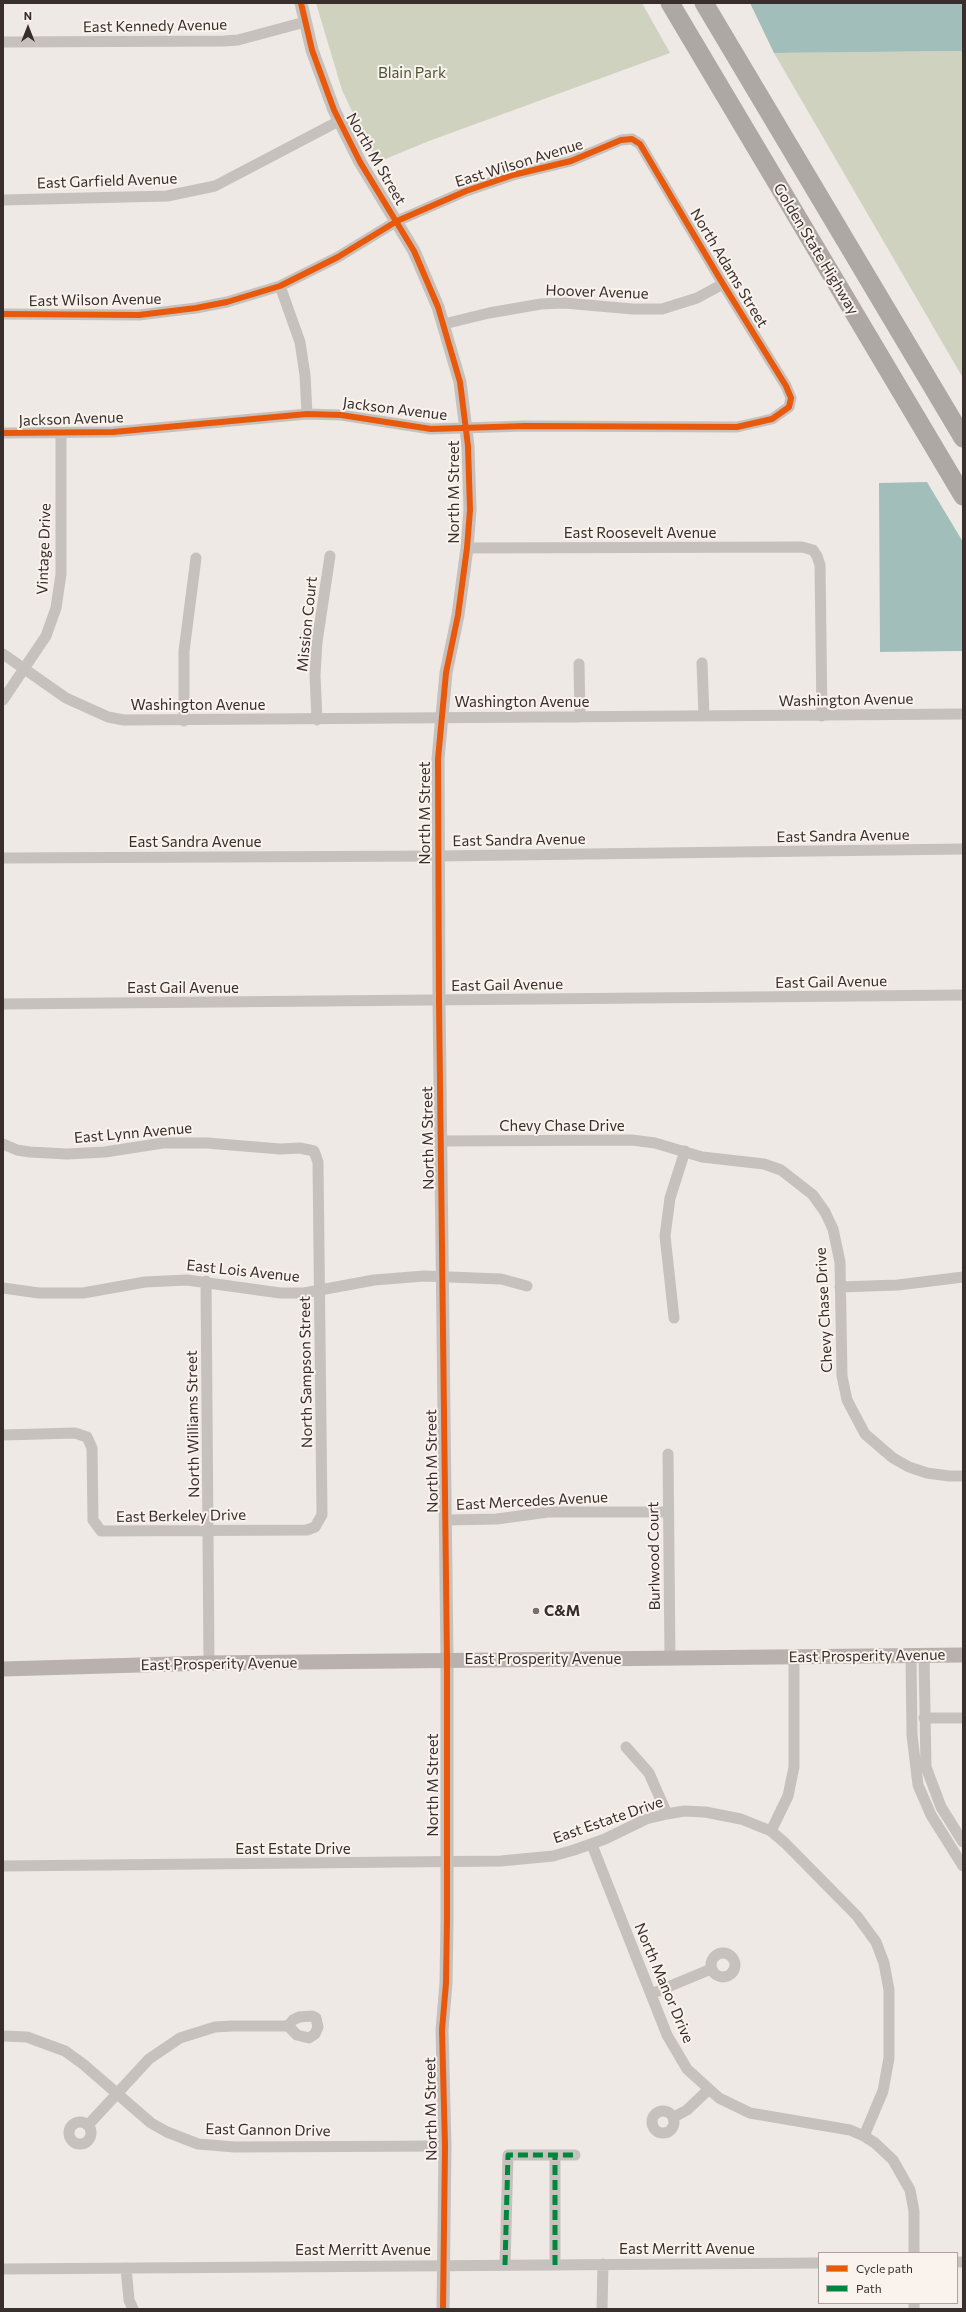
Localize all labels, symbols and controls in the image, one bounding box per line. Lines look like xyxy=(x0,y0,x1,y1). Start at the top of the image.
north arrow xyxy=(8,8,48,48)
text: N xyxy=(24,9,32,22)
street label: East Kennedy Avenue xyxy=(83,16,227,36)
park label: Blain Park xyxy=(378,64,446,82)
street label: North M Street xyxy=(342,110,410,208)
street label: East Wilson Avenue xyxy=(453,135,585,191)
street label: East Garfield Avenue xyxy=(37,170,177,192)
street label: Golden State Highway xyxy=(770,180,862,318)
street label: North Adams Street xyxy=(686,205,772,331)
street label: Hoover Avenue xyxy=(545,281,649,303)
street label: East Wilson Avenue xyxy=(28,290,162,310)
street label: Jackson Avenue xyxy=(342,394,448,424)
street label: Jackson Avenue xyxy=(18,408,124,430)
street label: North M Street xyxy=(445,440,463,544)
street label: Vintage Drive xyxy=(33,503,55,595)
street label: East Roosevelt Avenue xyxy=(564,524,716,542)
street label: Mission Court xyxy=(293,575,321,673)
street label: Washington Avenue xyxy=(778,690,914,710)
street label: Washington Avenue xyxy=(455,693,589,711)
street label: Washington Avenue xyxy=(131,696,265,714)
street label: North M Street xyxy=(416,761,434,865)
street label: East Sandra Avenue xyxy=(776,826,910,846)
street label: East Sandra Avenue xyxy=(452,830,586,850)
street label: East Sandra Avenue xyxy=(128,833,262,851)
street label: East Gail Avenue xyxy=(775,972,887,992)
street label: East Gail Avenue xyxy=(451,975,563,995)
street label: East Gail Avenue xyxy=(127,979,239,997)
street label: North M Street xyxy=(418,1086,438,1190)
street label: Chevy Chase Drive xyxy=(499,1117,625,1135)
street label: East Lynn Avenue xyxy=(73,1119,193,1147)
street label: Chevy Chase Drive xyxy=(812,1247,836,1373)
street label: East Lois Avenue xyxy=(186,1256,300,1286)
street label: North Sampson Street xyxy=(296,1296,316,1448)
street label: North Williams Street xyxy=(183,1350,203,1498)
street label: North M Street xyxy=(422,1409,442,1513)
street label: East Mercedes Avenue xyxy=(456,1488,608,1514)
street label: Burlwood Court xyxy=(644,1501,664,1611)
street label: East Berkeley Drive xyxy=(116,1506,246,1526)
place label: C&M xyxy=(544,1602,580,1620)
marker: C&M xyxy=(531,1606,541,1616)
street label: East Prosperity Avenue xyxy=(788,1646,946,1666)
street label: East Prosperity Avenue xyxy=(465,1650,621,1668)
street label: East Prosperity Avenue xyxy=(140,1654,298,1674)
street label: North M Street xyxy=(424,1733,442,1837)
street label: East Estate Drive xyxy=(551,1793,665,1847)
street label: East Estate Drive xyxy=(235,1840,351,1858)
street label: North Manor Drive xyxy=(631,1920,697,2046)
street label: North M Street xyxy=(421,2057,441,2161)
street label: East Gannon Drive xyxy=(205,2120,331,2140)
street label: East Merritt Avenue xyxy=(619,2240,755,2258)
street label: East Merritt Avenue xyxy=(295,2241,431,2259)
legend xyxy=(818,2252,958,2304)
text: Cycle path xyxy=(856,2261,913,2275)
text: Path xyxy=(856,2281,882,2295)

